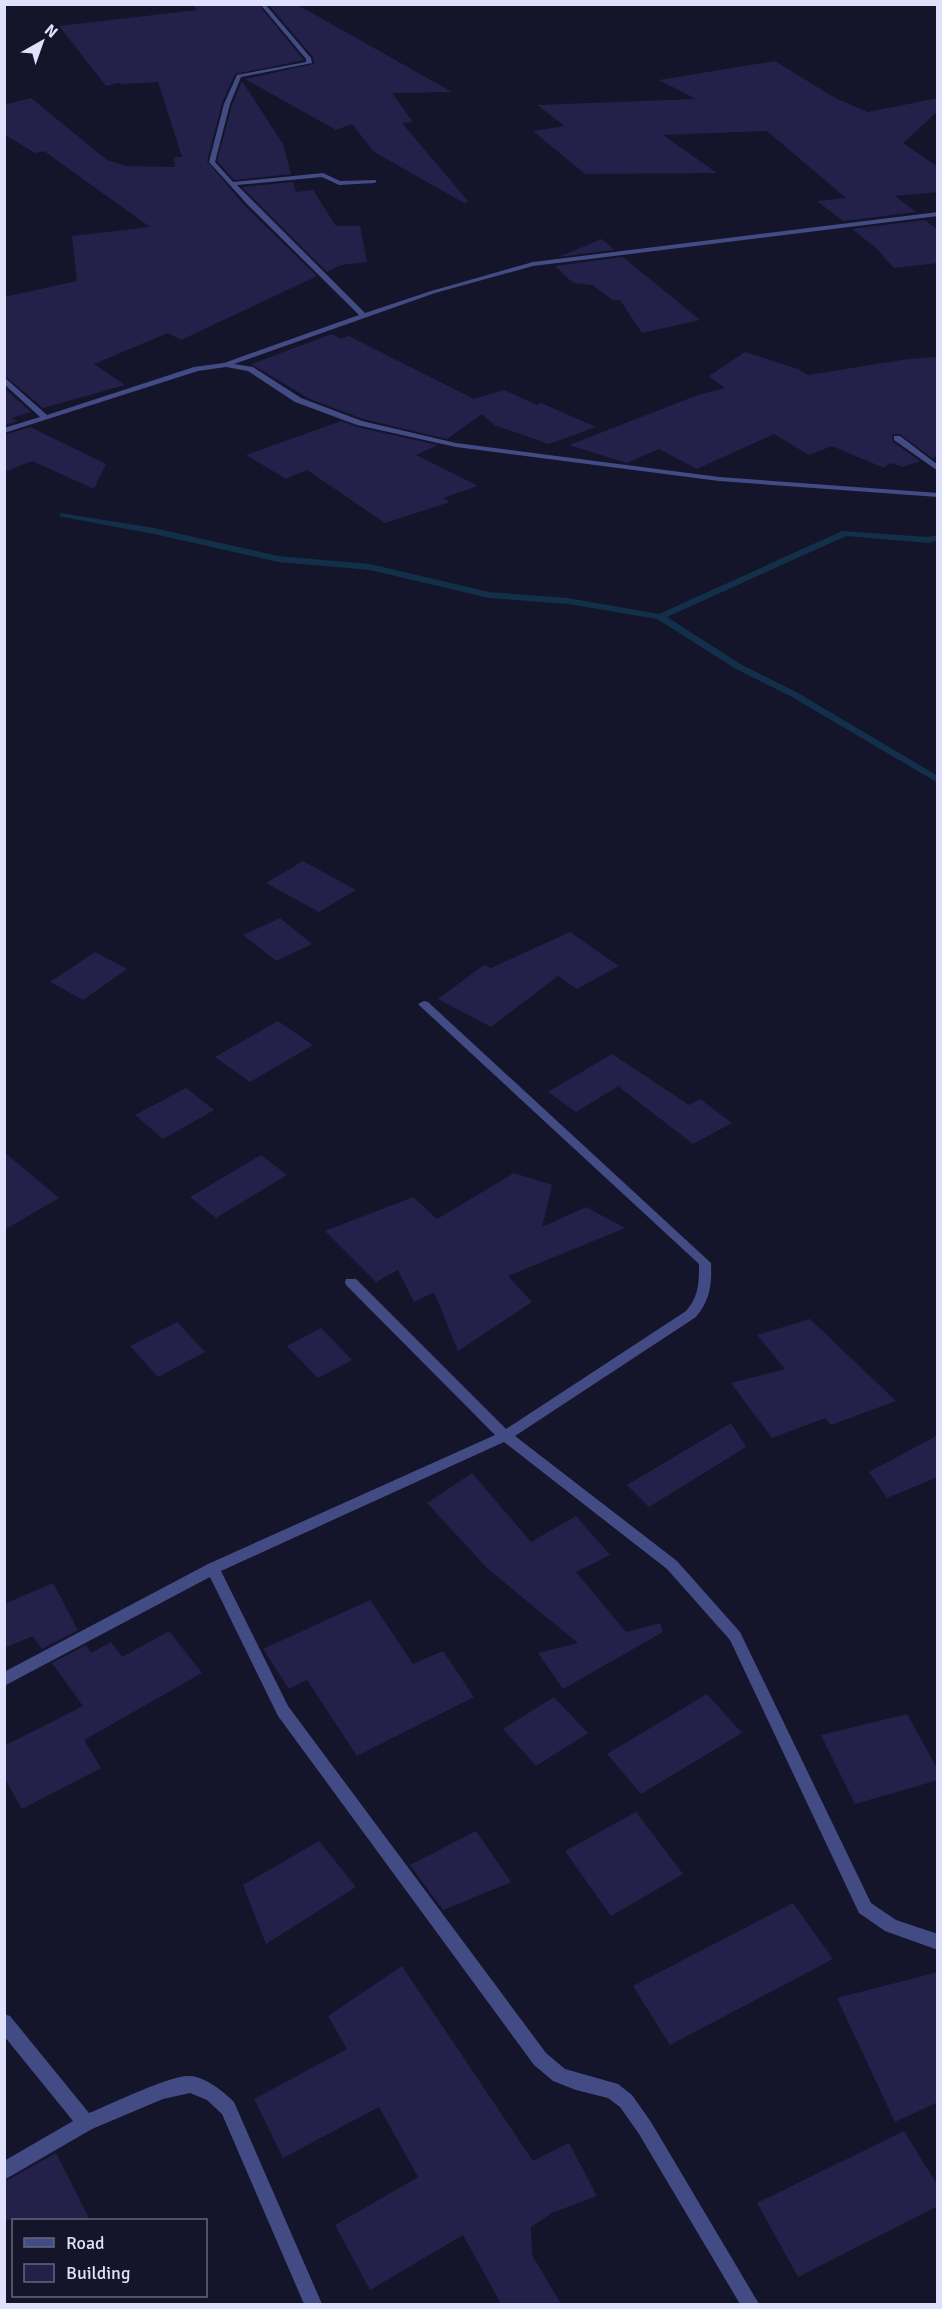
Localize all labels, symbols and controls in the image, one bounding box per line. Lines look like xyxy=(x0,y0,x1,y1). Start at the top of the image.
north arrow xyxy=(12,12,72,72)
text: N xyxy=(40,20,62,43)
legend xyxy=(12,2219,207,2297)
text: Road xyxy=(66,2232,105,2254)
text: Building xyxy=(66,2262,130,2284)

